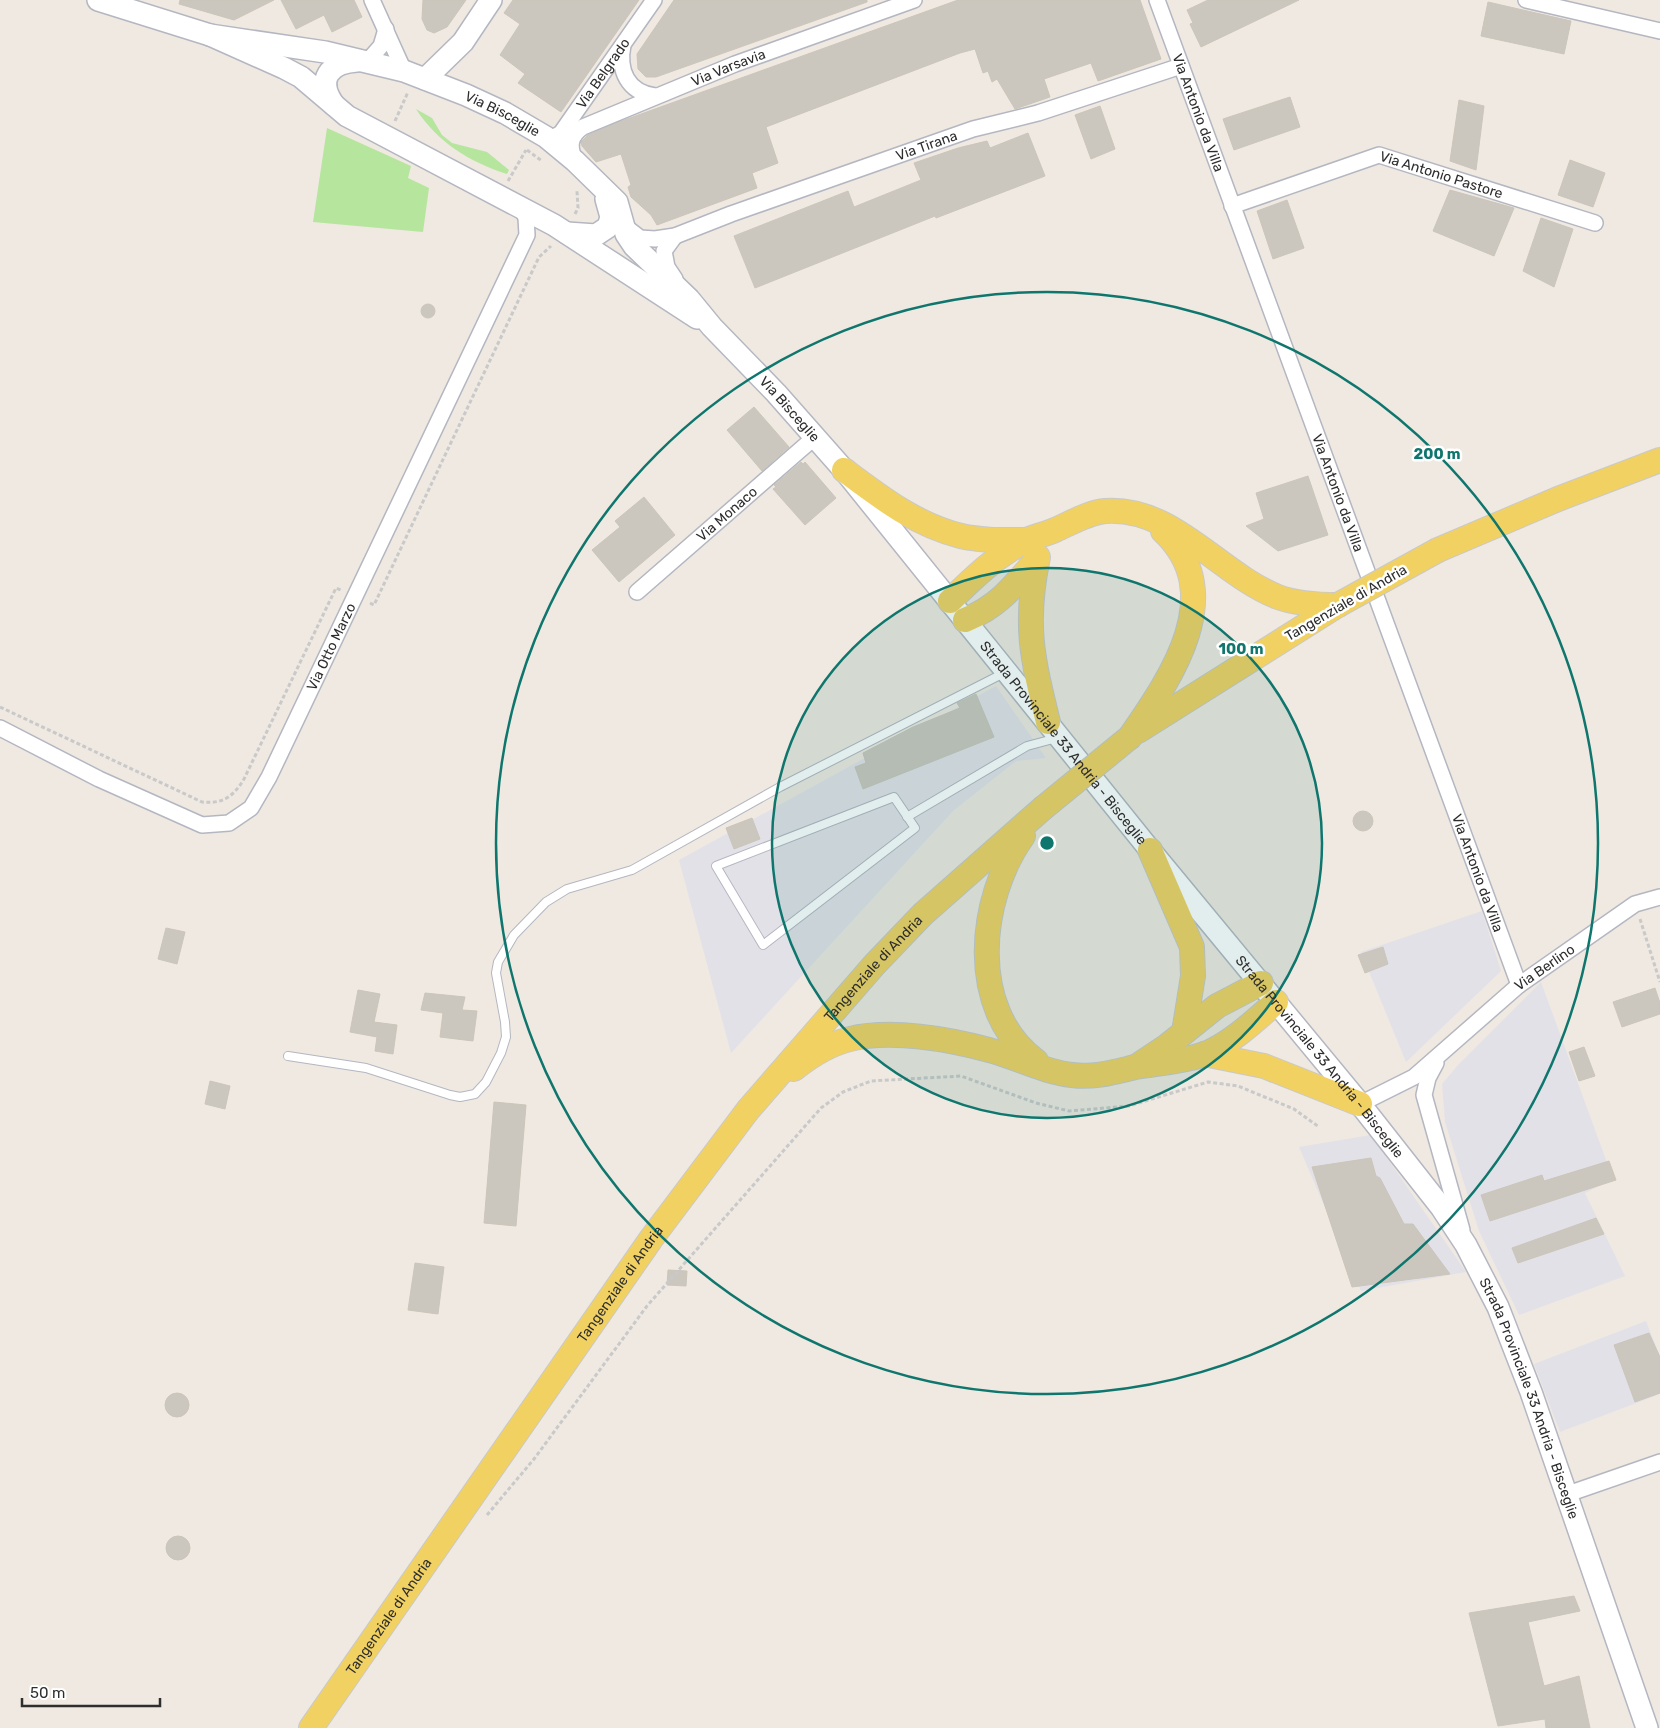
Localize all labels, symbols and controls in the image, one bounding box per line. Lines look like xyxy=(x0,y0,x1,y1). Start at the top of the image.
street label: Via Belgrado xyxy=(572,35,633,112)
street label: Via Varsavia xyxy=(689,45,768,90)
street label: Via Antonio da Villa xyxy=(1169,51,1228,174)
street label: Via Bisceglie xyxy=(462,87,543,140)
street label: Via Tirana xyxy=(893,127,959,164)
street label: Via Antonio Pastore xyxy=(1378,147,1505,202)
street label: Via Bisceglie xyxy=(756,373,824,445)
street label: Via Antonio da Villa xyxy=(1309,432,1368,554)
text: 200 m xyxy=(1413,445,1461,463)
street label: Via Monaco xyxy=(693,483,761,545)
street label: Tangenziale di Andria xyxy=(1282,561,1410,645)
street label: Via Otto Marzo xyxy=(303,600,359,693)
street label: Strada Provinciale 33 Andria - Bisceglie xyxy=(977,638,1151,848)
text: 100 m xyxy=(1219,640,1263,658)
street label: Via Antonio da Villa xyxy=(1448,812,1507,934)
centre of rings xyxy=(1038,834,1056,852)
street label: Tangenziale di Andria xyxy=(820,912,926,1025)
street label: Via Berlino xyxy=(1511,940,1578,994)
street label: Strada Provinciale 33 Andria - Bisceglie xyxy=(1232,952,1408,1161)
street label: Tangenziale di Andria xyxy=(573,1222,667,1345)
street label: Strada Provinciale 33 Andria - Bisceglie xyxy=(1476,1275,1583,1521)
street label: Tangenziale di Andria xyxy=(342,1555,435,1678)
scale bar xyxy=(22,1676,160,1708)
text: 50 m xyxy=(30,1684,65,1702)

